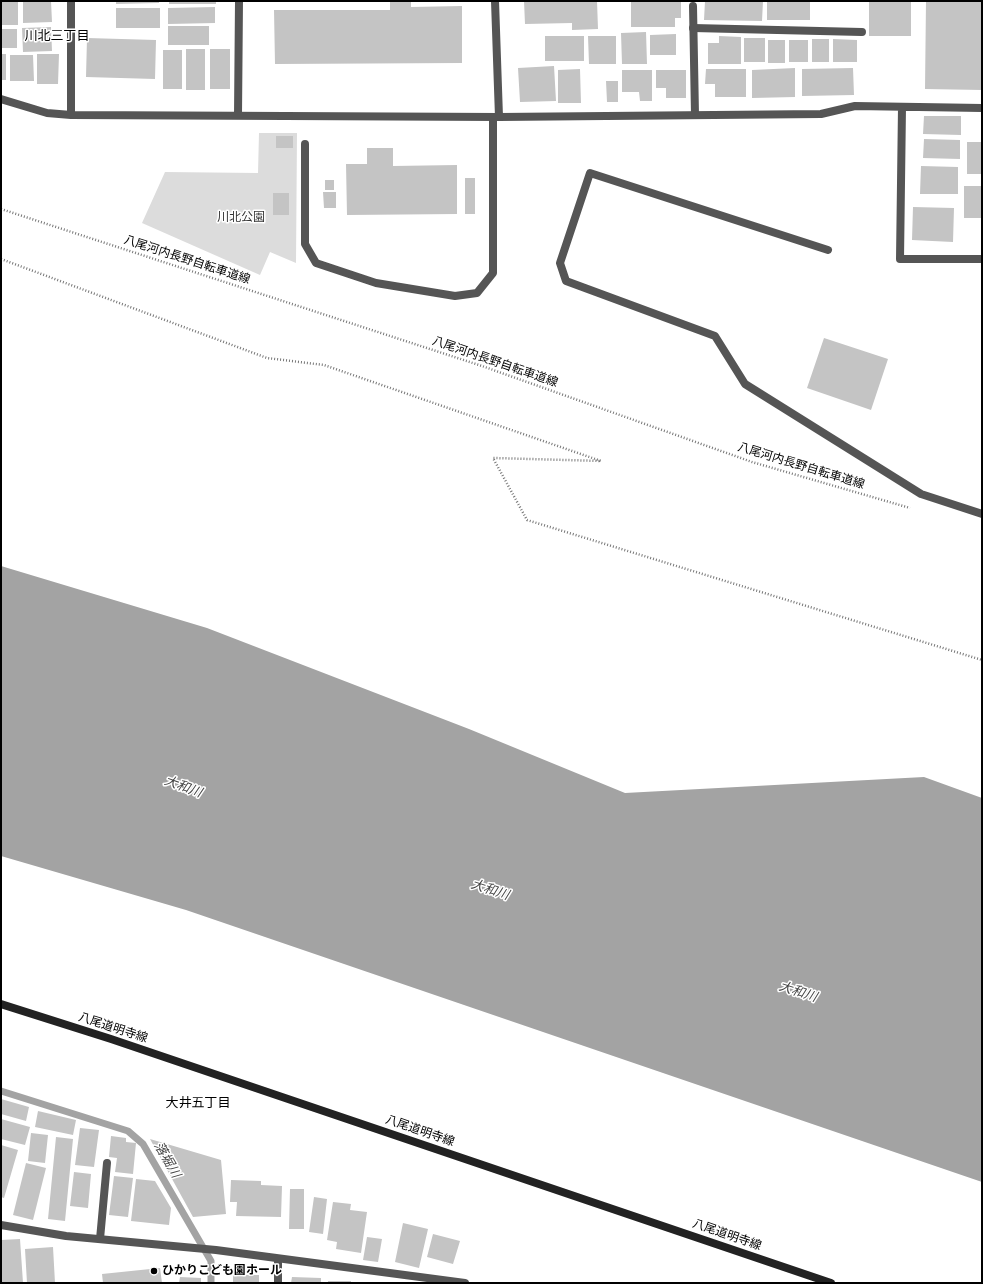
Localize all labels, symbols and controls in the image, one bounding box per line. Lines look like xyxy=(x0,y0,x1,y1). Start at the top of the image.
district label: 川北三丁目 xyxy=(25,28,89,44)
park label: 川北公園 xyxy=(217,211,265,225)
street label: 八尾河内長野自転車道線 xyxy=(122,233,252,287)
street label: 八尾河内長野自転車道線 xyxy=(430,334,560,390)
street label: 八尾河内長野自転車道線 xyxy=(736,440,866,492)
water label: 大和川 xyxy=(162,773,204,801)
water label: 大和川 xyxy=(469,877,511,903)
water label: 大和川 xyxy=(777,979,819,1005)
street label: 八尾道明寺線 xyxy=(77,1010,149,1046)
district label: 大井五丁目 xyxy=(166,1095,230,1111)
street label: 八尾道明寺線 xyxy=(384,1112,456,1150)
water label: 落堀川 xyxy=(150,1139,184,1181)
street label: 八尾道明寺線 xyxy=(691,1216,763,1254)
place label: ひかりこども園ホール xyxy=(162,1264,282,1278)
marker: ひかりこども園ホール xyxy=(149,1266,159,1276)

